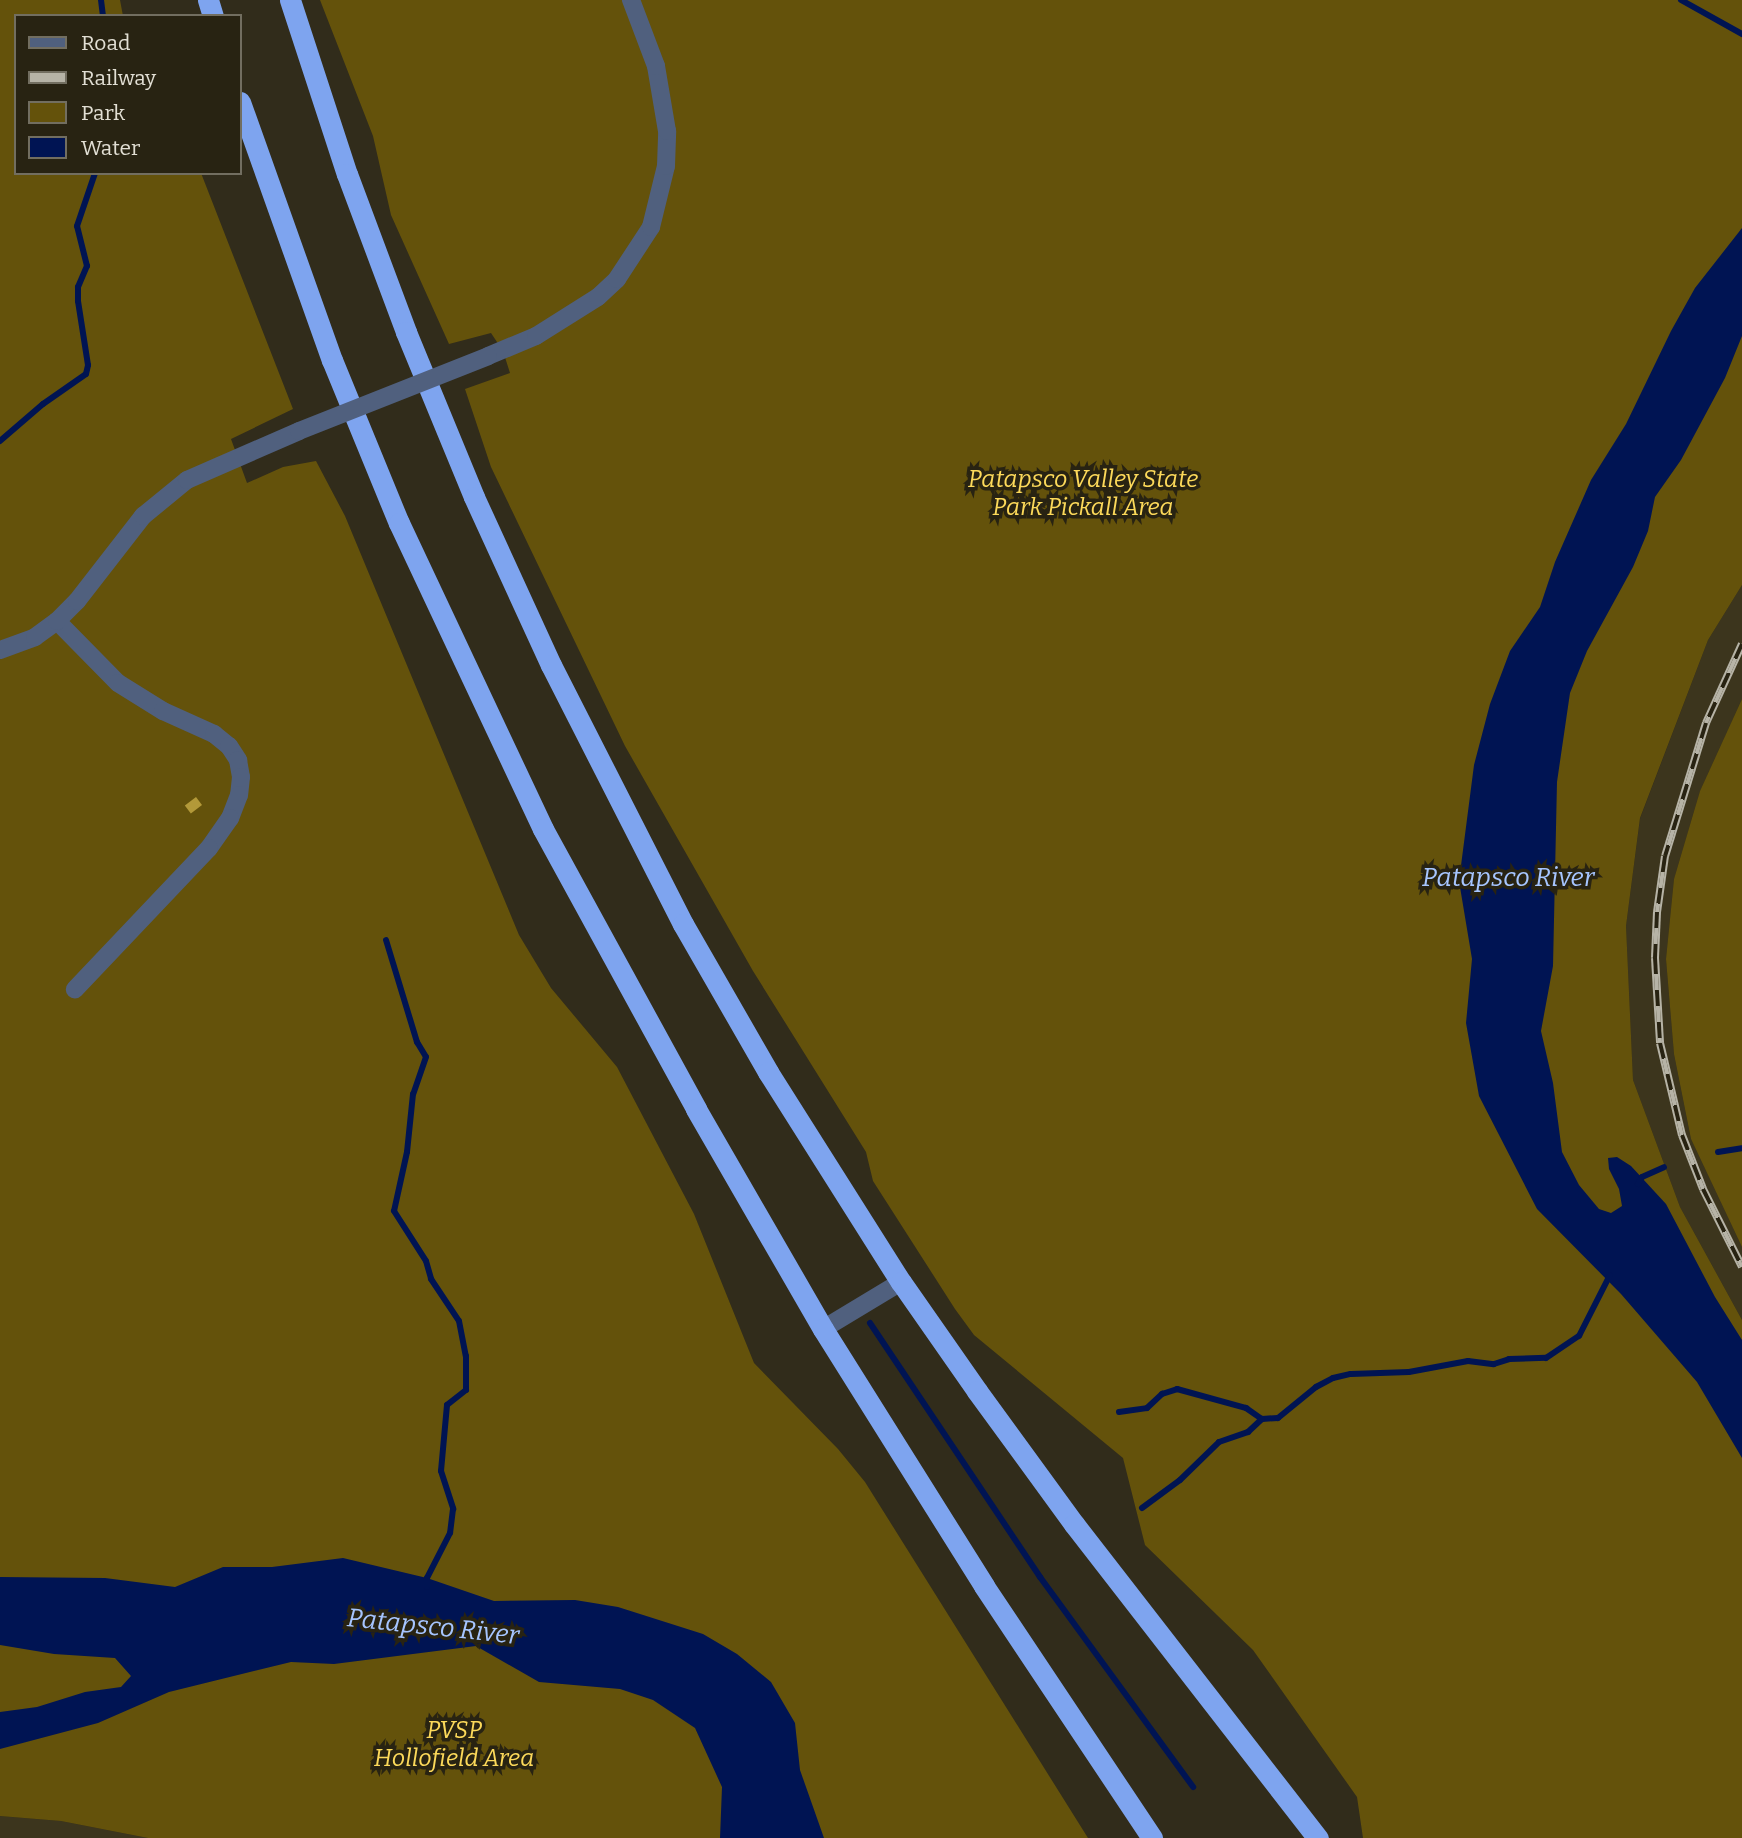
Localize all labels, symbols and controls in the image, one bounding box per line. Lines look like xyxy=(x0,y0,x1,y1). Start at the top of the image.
legend xyxy=(14,14,242,175)
text: Road xyxy=(81,30,130,56)
text: Railway xyxy=(81,65,156,91)
text: Park xyxy=(81,100,125,126)
text: Water xyxy=(81,135,140,161)
park label: Patapsco Valley State Park Pickall Area xyxy=(968,466,1198,522)
water label: Patapsco River xyxy=(1422,862,1594,894)
water label: Patapsco River xyxy=(346,1602,520,1652)
park label: PVSP Hollofield Area xyxy=(374,1717,534,1773)

